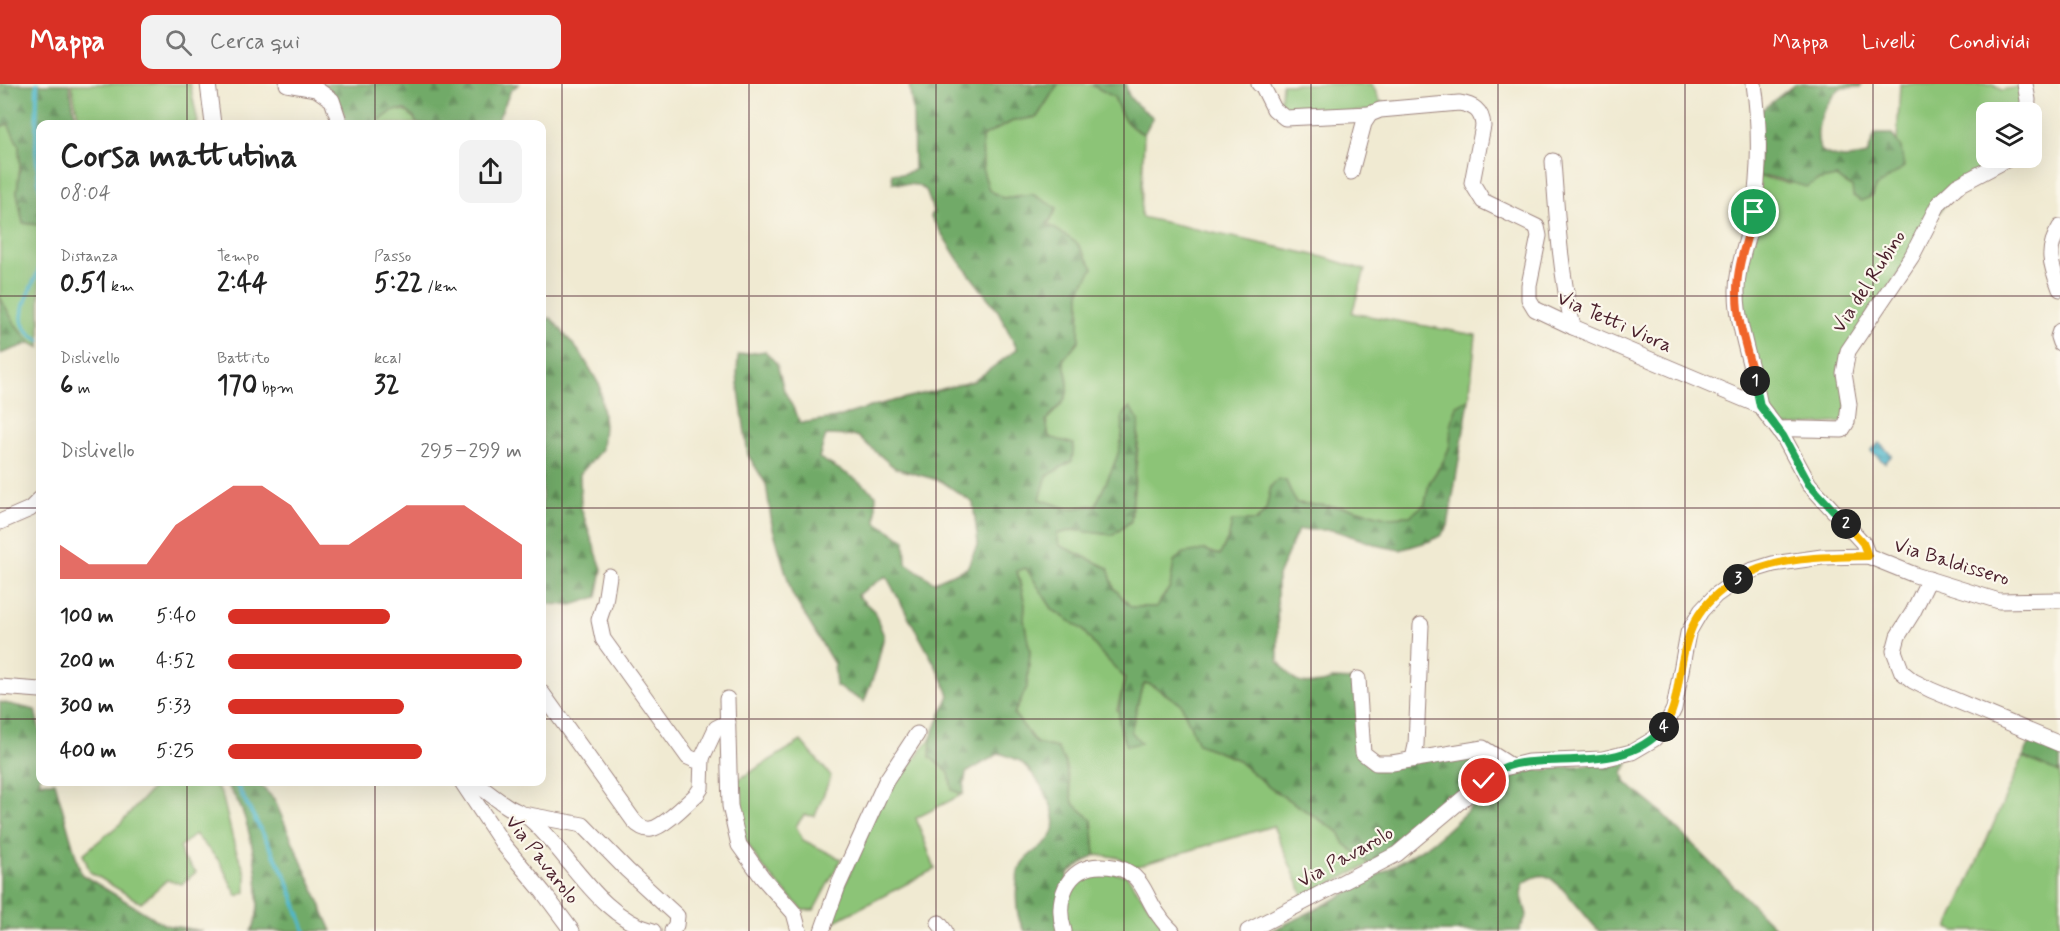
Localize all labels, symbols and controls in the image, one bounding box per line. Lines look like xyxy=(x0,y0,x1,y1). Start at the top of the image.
search box xyxy=(141,15,561,69)
text: Mappa xyxy=(30,24,105,61)
icon: search xyxy=(162,26,195,59)
text: Cerca qui xyxy=(210,28,300,56)
text: Mappa xyxy=(1773,28,1829,56)
text: Livelli xyxy=(1862,28,1916,56)
text: Condividi xyxy=(1949,28,2030,56)
map controls xyxy=(1976,102,2042,168)
button: layers xyxy=(1976,102,2042,168)
text: Corsa mattutina xyxy=(60,135,298,179)
button: share xyxy=(459,140,522,203)
text: 08:04 xyxy=(60,180,111,207)
pin xyxy=(1728,186,1779,237)
icon: arrive xyxy=(1737,195,1770,228)
street label: Via del Rubino xyxy=(1826,225,1913,338)
text: Distanza xyxy=(60,246,118,267)
text: Tempo xyxy=(217,246,259,267)
text: Passo xyxy=(374,246,411,267)
text: 0.51 xyxy=(60,267,107,301)
text: 2:44 xyxy=(217,267,268,301)
text: 5:22 xyxy=(374,267,423,301)
text: km xyxy=(107,276,134,297)
text: /km xyxy=(423,276,458,297)
street label: Via Tetti Viora xyxy=(1553,285,1676,360)
text: Dislivello xyxy=(60,348,120,369)
text: Battito xyxy=(217,348,270,369)
text: kcal xyxy=(374,348,401,369)
pin: 1 xyxy=(1740,366,1770,396)
text: 6 xyxy=(60,369,73,403)
text: 170 xyxy=(217,369,257,403)
text: 32 xyxy=(374,369,399,403)
text: 1 xyxy=(1751,370,1759,391)
text: m xyxy=(73,378,90,399)
text: bpm xyxy=(257,378,294,399)
text: Dislivello xyxy=(60,438,135,465)
text: 295–299 m xyxy=(420,438,522,465)
pin: 2 xyxy=(1831,509,1861,539)
text: 2 xyxy=(1842,513,1850,534)
street label: Via Baldissero xyxy=(1890,532,2013,593)
pin: 3 xyxy=(1723,564,1753,594)
text: 3 xyxy=(1734,568,1742,589)
text: 100 m xyxy=(60,603,114,630)
text: 5:40 xyxy=(156,603,196,630)
text: 200 m xyxy=(60,648,115,675)
text: 4:52 xyxy=(156,648,196,675)
text: 300 m xyxy=(60,693,114,720)
text: 5:33 xyxy=(156,693,191,720)
pin: 4 xyxy=(1649,712,1679,742)
text: 4 xyxy=(1659,716,1669,737)
text: 400 m xyxy=(60,738,116,765)
text: 5:25 xyxy=(156,738,194,765)
pin xyxy=(1458,755,1509,806)
icon: check xyxy=(1467,764,1500,797)
street label: Via Pavarolo xyxy=(499,810,585,910)
street label: Via Pavarolo xyxy=(1293,820,1399,895)

